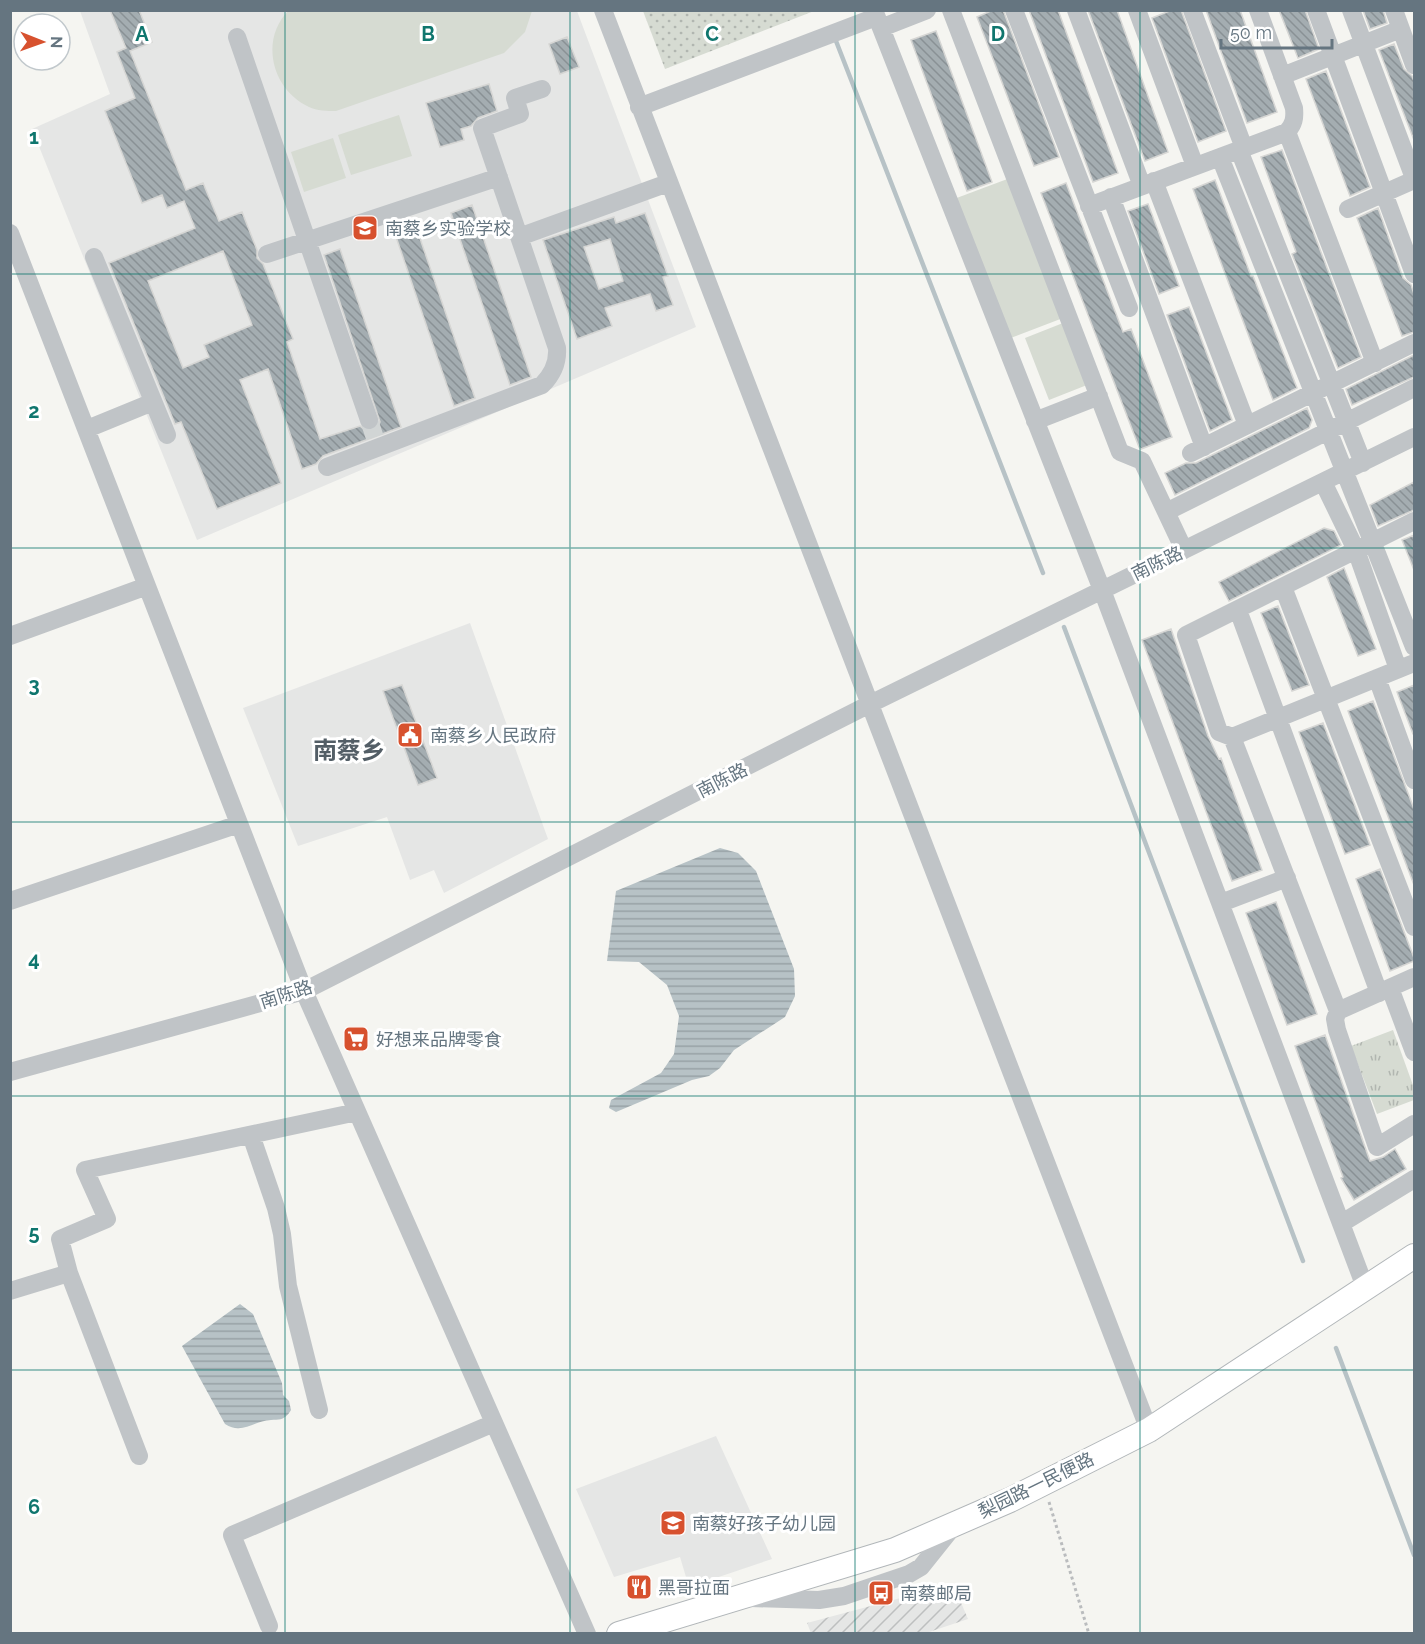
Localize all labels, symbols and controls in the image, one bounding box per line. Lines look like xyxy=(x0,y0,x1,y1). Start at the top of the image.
north arrow xyxy=(12,12,72,72)
scale bar xyxy=(1221,12,1332,50)
text: A xyxy=(135,22,149,46)
text: B xyxy=(421,22,435,46)
text: C xyxy=(705,22,719,46)
text: D xyxy=(991,22,1005,46)
text: 50 m xyxy=(1230,22,1272,43)
text: N xyxy=(47,36,66,49)
text: 1 xyxy=(29,125,39,149)
school or university icon: 南蔡乡实验学校 xyxy=(350,213,380,243)
place label: 南蔡乡实验学校 xyxy=(385,218,511,239)
text: 2 xyxy=(28,399,40,423)
street label: 南陈路 xyxy=(1128,542,1186,584)
text: 3 xyxy=(28,673,40,697)
public building icon: 南蔡乡人民政府 xyxy=(395,720,425,750)
place label: 南蔡乡人民政府 xyxy=(430,725,556,746)
district label: 南蔡乡 xyxy=(313,736,385,765)
street label: 南陈路 xyxy=(693,758,751,802)
text: 4 xyxy=(28,947,40,971)
street label: 南陈路 xyxy=(257,976,315,1012)
supermarket icon: 好想来品牌零食 xyxy=(341,1024,371,1054)
place label: 好想来品牌零食 xyxy=(376,1029,502,1050)
text: 5 xyxy=(28,1221,40,1245)
street label: 梨园路一民便路 xyxy=(975,1448,1097,1522)
text: 6 xyxy=(28,1495,40,1519)
school or university icon: 南蔡好孩子幼儿园 xyxy=(658,1508,688,1538)
place label: 南蔡好孩子幼儿园 xyxy=(692,1513,836,1534)
restaurant icon: 黑哥拉面 xyxy=(624,1572,654,1602)
place label: 黑哥拉面 xyxy=(658,1577,730,1598)
bus stop icon: 南蔡邮局 xyxy=(866,1578,896,1608)
place label: 南蔡邮局 xyxy=(900,1583,972,1604)

